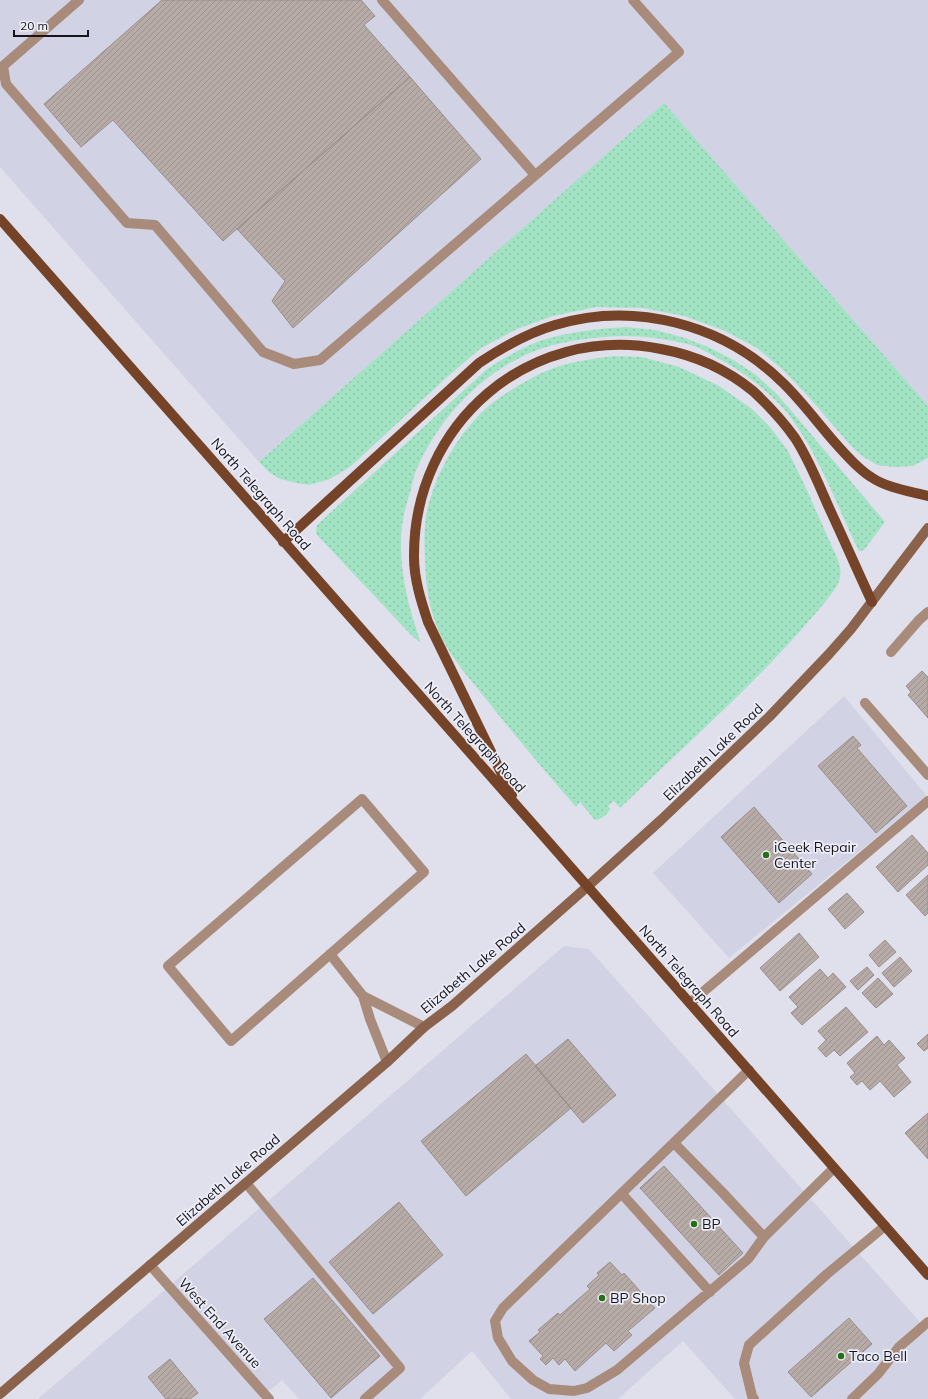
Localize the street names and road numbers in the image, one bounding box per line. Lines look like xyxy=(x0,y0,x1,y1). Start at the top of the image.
street label: North Telegraph Road xyxy=(207,434,315,554)
street label: North Telegraph Road xyxy=(420,678,530,796)
street label: Elizabeth Lake Road xyxy=(659,700,767,804)
street label: Elizabeth Lake Road xyxy=(417,919,529,1017)
street label: North Telegraph Road xyxy=(635,921,743,1041)
street label: Elizabeth Lake Road xyxy=(172,1130,284,1230)
street label: West End Avenue xyxy=(175,1274,265,1372)

